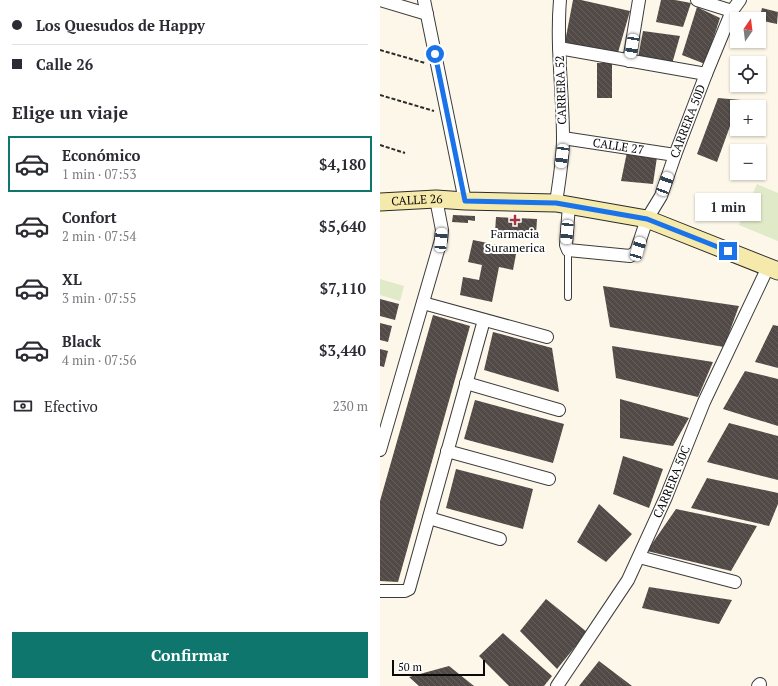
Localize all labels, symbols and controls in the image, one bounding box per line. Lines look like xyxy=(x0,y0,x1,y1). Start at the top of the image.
north arrow xyxy=(730,12,766,48)
map controls xyxy=(730,12,766,180)
text: Los Quesudos de Happy xyxy=(36,15,205,35)
car xyxy=(624,33,640,59)
route start xyxy=(426,45,444,63)
text: Calle 26 xyxy=(36,54,93,74)
street label: CARRERA 52 xyxy=(552,55,569,125)
button: locate xyxy=(730,56,766,92)
street label: CARRERA 50D xyxy=(667,82,708,160)
text: Elige un viaje xyxy=(12,100,128,124)
button: + xyxy=(730,100,766,136)
street label: CALLE 27 xyxy=(592,135,645,157)
car xyxy=(554,143,570,169)
button: − xyxy=(730,144,766,180)
text: Económico xyxy=(62,145,140,165)
icon: car xyxy=(14,146,50,182)
text: $4,180 xyxy=(319,154,366,174)
text: 1 min · 07:53 xyxy=(62,165,136,183)
car xyxy=(655,171,675,197)
street label: CALLE 26 xyxy=(391,191,444,208)
callout: 1 min xyxy=(695,193,761,221)
text: 1 min xyxy=(710,198,746,216)
text: Confort xyxy=(62,207,117,227)
icon: car xyxy=(14,208,50,244)
marker: Farmacia Suramerica xyxy=(510,215,520,225)
text: $5,640 xyxy=(319,216,366,236)
car xyxy=(560,220,574,244)
place label: Farmacia Suramerica xyxy=(485,226,545,255)
text: 2 min · 07:54 xyxy=(62,227,136,245)
car xyxy=(434,228,448,252)
car xyxy=(629,236,647,262)
route end xyxy=(719,242,737,260)
text: XL xyxy=(62,269,82,289)
icon: car xyxy=(14,270,50,306)
text: $7,110 xyxy=(320,278,366,298)
text: 3 min · 07:55 xyxy=(62,289,136,307)
text: Black xyxy=(62,331,101,351)
icon: car xyxy=(14,332,50,368)
text: $3,440 xyxy=(319,340,366,360)
text: 4 min · 07:56 xyxy=(62,351,136,369)
icon: cash xyxy=(12,395,34,417)
text: Efectivo xyxy=(44,396,98,416)
text: 230 m xyxy=(333,397,368,415)
street label: CARRERA 50C xyxy=(649,443,693,520)
button: Confirmar xyxy=(12,632,368,678)
scale bar xyxy=(392,658,485,677)
text: 50 m xyxy=(398,660,422,674)

